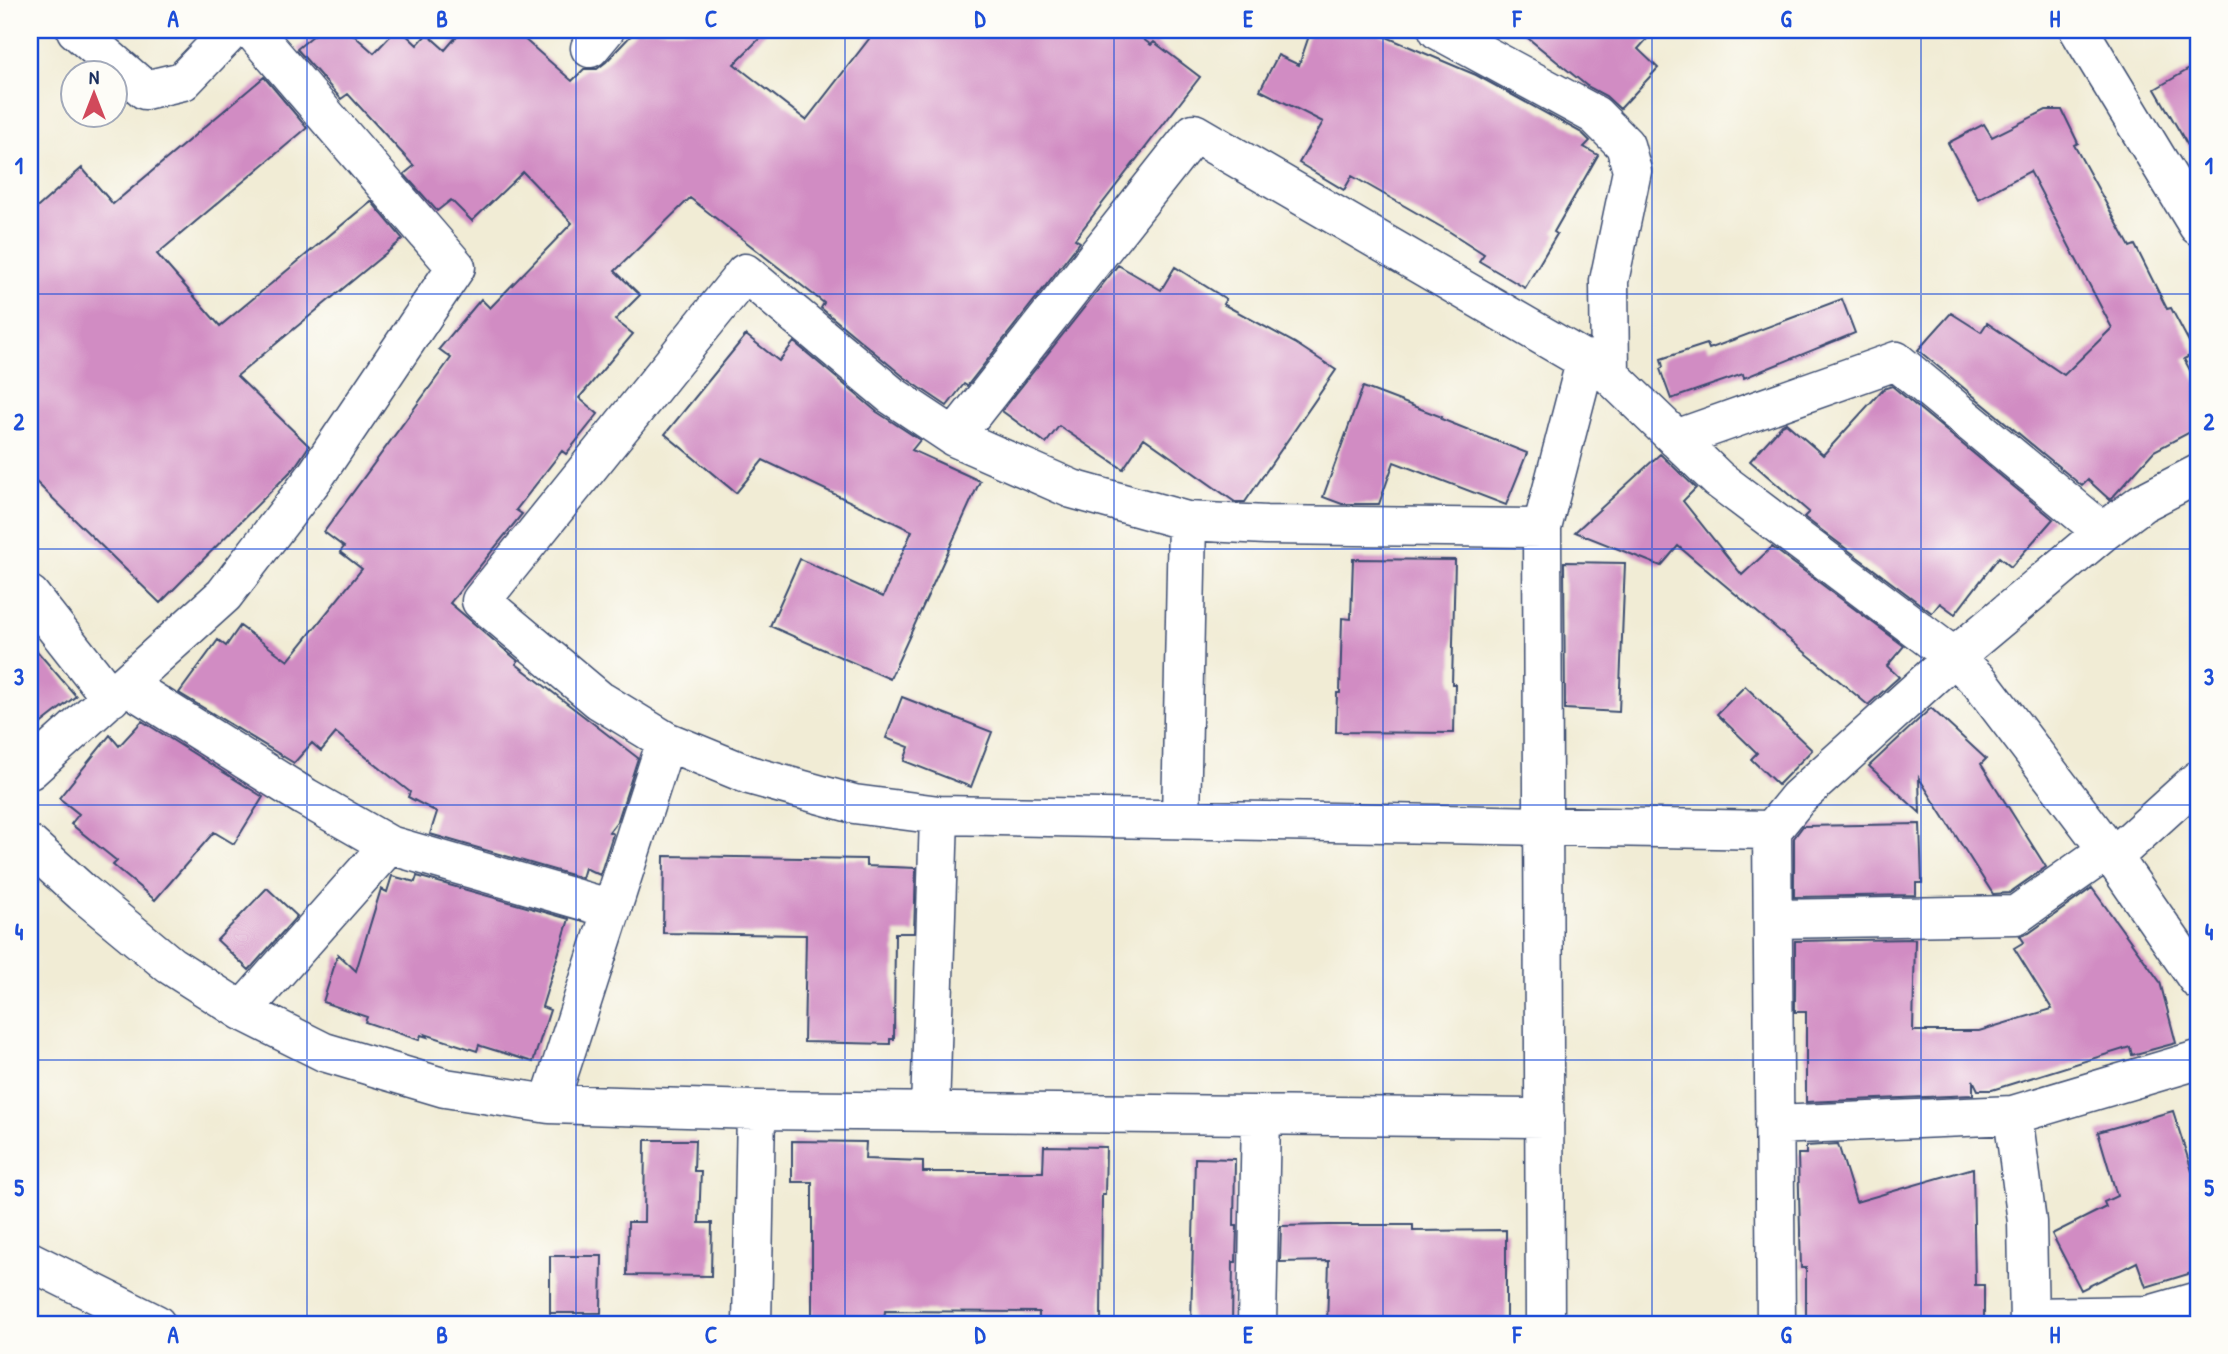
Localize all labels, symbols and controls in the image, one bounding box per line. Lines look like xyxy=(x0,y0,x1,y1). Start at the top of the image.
text: A xyxy=(167,3,179,34)
text: B xyxy=(436,3,448,34)
text: C xyxy=(705,3,717,34)
text: D xyxy=(975,3,987,34)
text: E xyxy=(1243,3,1254,34)
text: F xyxy=(1512,3,1523,34)
text: G xyxy=(1780,3,1792,34)
text: H xyxy=(2050,3,2061,34)
north arrow xyxy=(60,60,130,130)
text: N xyxy=(89,64,99,90)
text: 1 xyxy=(15,150,23,181)
text: 1 xyxy=(2205,150,2213,181)
text: 2 xyxy=(14,406,25,437)
text: 2 xyxy=(2204,406,2215,437)
text: 3 xyxy=(14,661,24,692)
text: 3 xyxy=(2204,661,2214,692)
text: 4 xyxy=(15,916,24,947)
text: 4 xyxy=(2205,916,2214,947)
text: 5 xyxy=(14,1172,24,1203)
text: 5 xyxy=(2204,1172,2214,1203)
text: A xyxy=(167,1319,179,1350)
text: B xyxy=(436,1319,448,1350)
text: C xyxy=(705,1319,717,1350)
text: D xyxy=(975,1319,987,1350)
text: E xyxy=(1243,1319,1254,1350)
text: F xyxy=(1512,1319,1523,1350)
text: G xyxy=(1780,1319,1792,1350)
text: H xyxy=(2050,1319,2061,1350)

